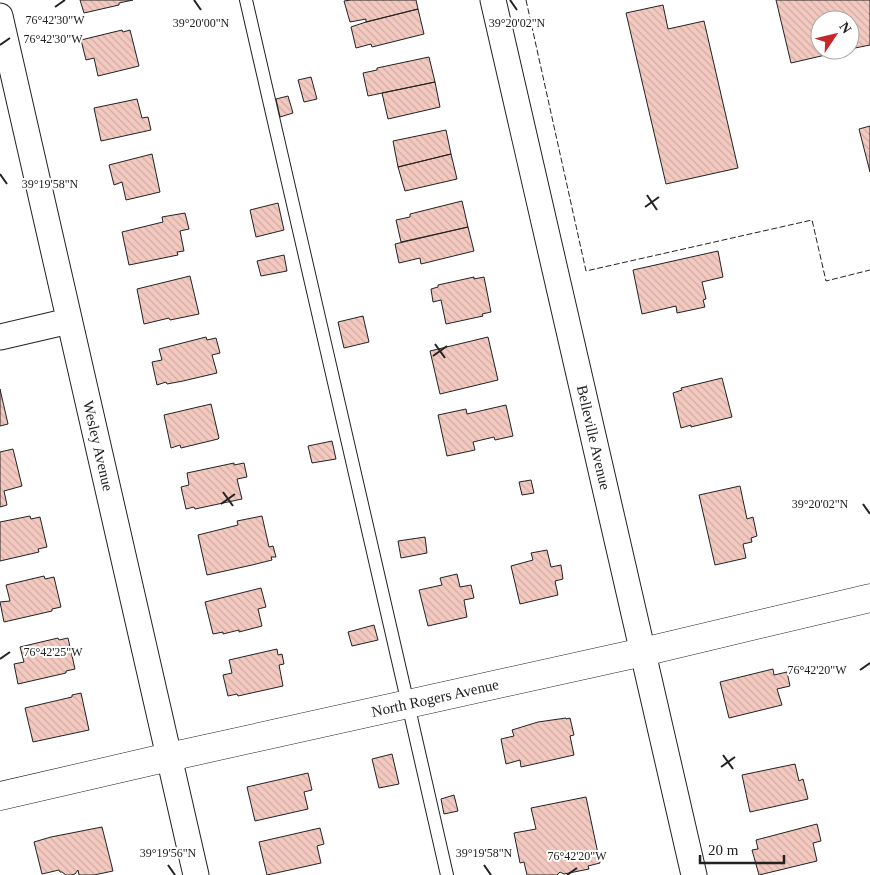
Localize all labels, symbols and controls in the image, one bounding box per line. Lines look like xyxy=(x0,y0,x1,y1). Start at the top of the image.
north arrow xyxy=(810,10,860,60)
text: 76°42'30"W xyxy=(25,13,85,27)
text: 39°20'00"N xyxy=(173,16,230,30)
text: 39°20'02"N xyxy=(489,16,546,30)
text: N xyxy=(836,19,854,36)
text: 76°42'30"W xyxy=(23,32,83,46)
text: 39°19'58"N xyxy=(22,177,79,191)
street label: Belleville Avenue xyxy=(574,384,613,492)
street label: Wesley Avenue xyxy=(80,399,116,493)
text: 39°20'02"N xyxy=(792,497,849,511)
text: 76°42'25"W xyxy=(23,645,83,659)
text: 76°42'20"W xyxy=(787,663,847,677)
street label: North Rogers Avenue xyxy=(370,676,501,720)
scale bar xyxy=(700,832,784,864)
text: 20 m xyxy=(708,842,739,858)
text: 39°19'56"N xyxy=(140,846,197,860)
text: 39°19'58"N xyxy=(456,846,513,860)
text: 76°42'20"W xyxy=(547,849,607,863)

